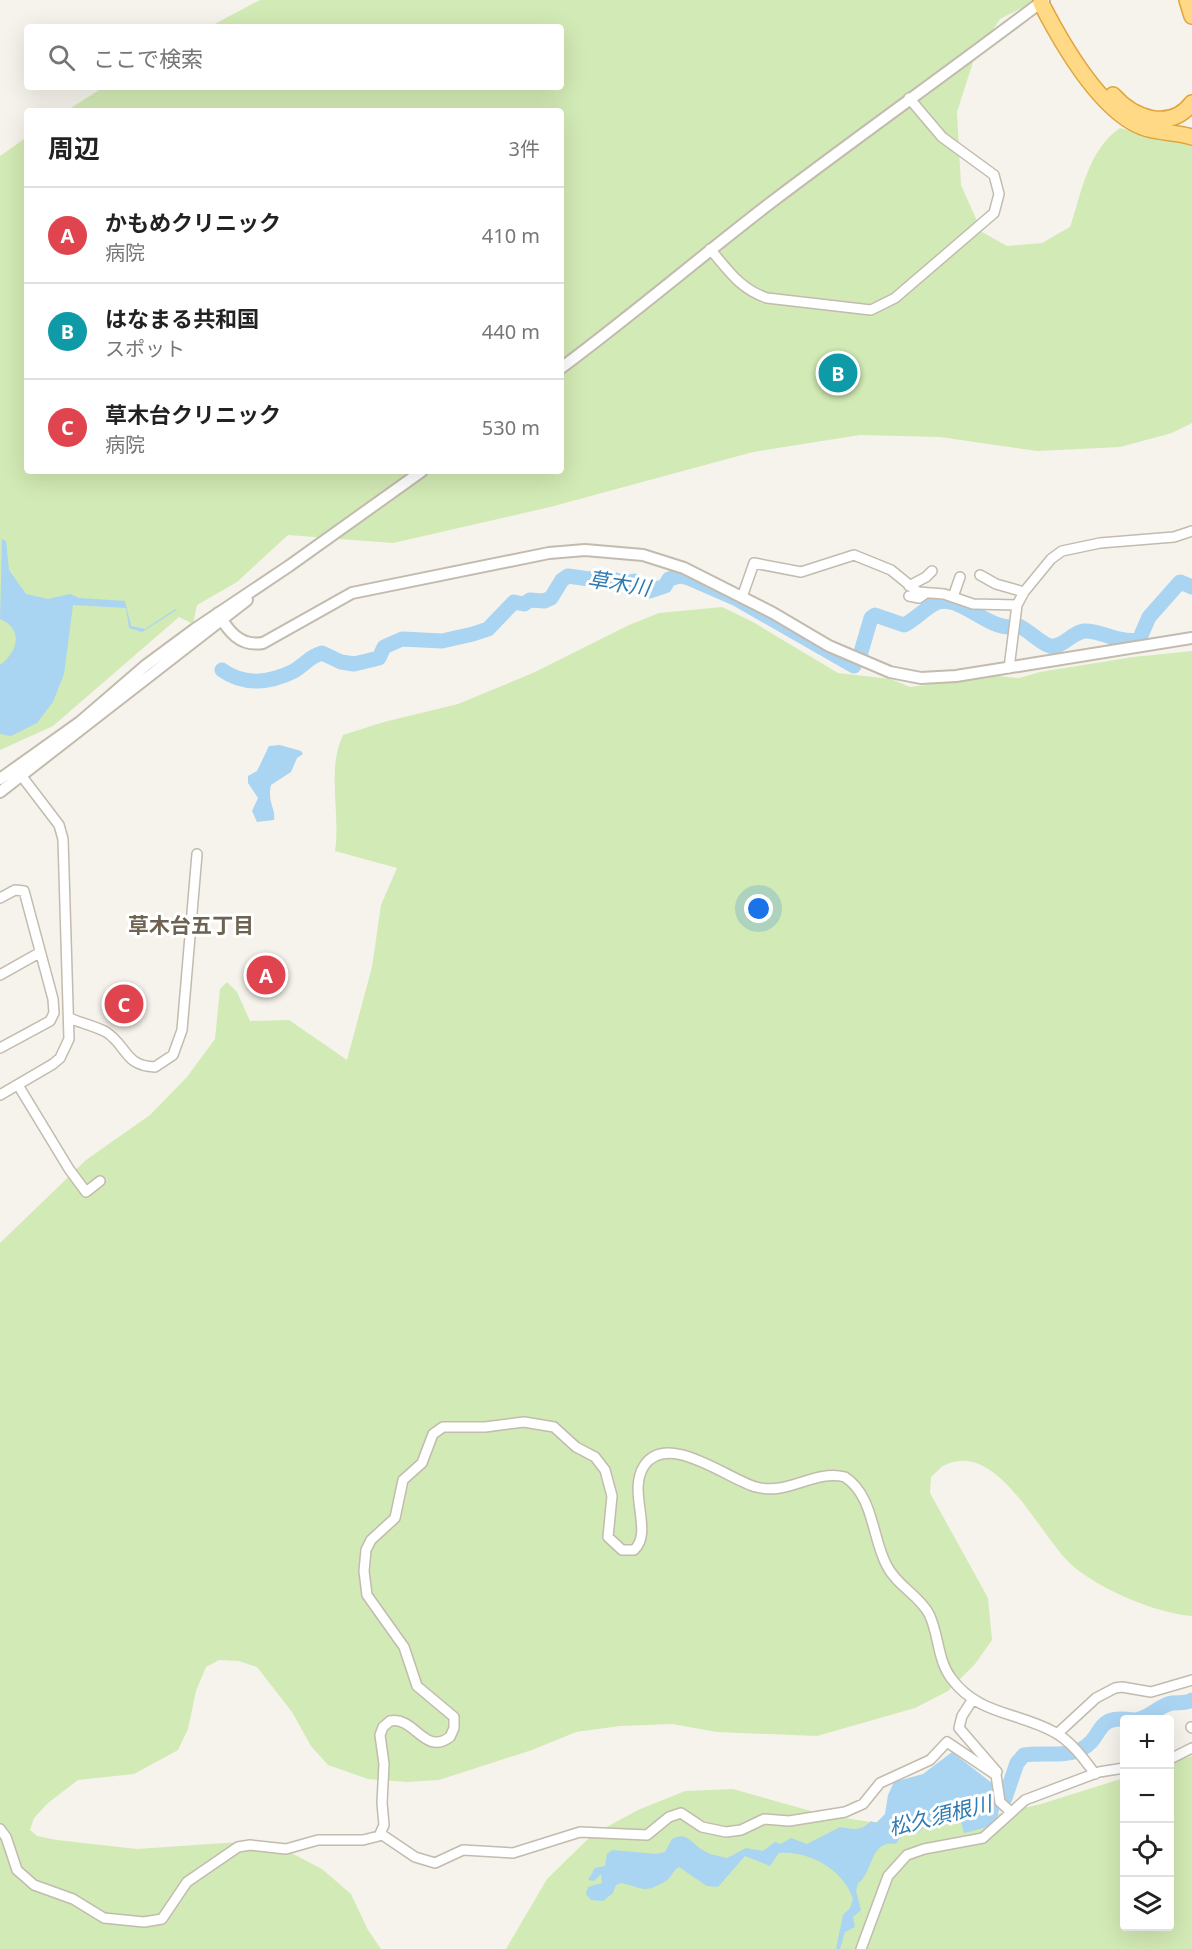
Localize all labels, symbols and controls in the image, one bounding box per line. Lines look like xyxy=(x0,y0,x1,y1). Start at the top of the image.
search box xyxy=(24,24,564,90)
icon: search xyxy=(45,41,78,74)
text: ここで検索 xyxy=(93,43,203,73)
text: 周辺 xyxy=(48,130,100,166)
text: 3件 xyxy=(509,135,540,162)
text: かもめクリニック xyxy=(105,207,281,237)
text: A xyxy=(61,222,74,249)
text: 410 m xyxy=(482,222,540,249)
text: 病院 xyxy=(105,239,145,266)
text: はなまる共和国 xyxy=(105,303,259,333)
text: B xyxy=(61,318,74,345)
text: 440 m xyxy=(482,318,540,345)
text: スポット xyxy=(105,335,185,362)
pin: B xyxy=(818,350,858,395)
text: 草木台クリニック xyxy=(105,399,281,429)
text: C xyxy=(61,414,74,441)
text: 530 m xyxy=(482,414,540,441)
text: 病院 xyxy=(105,431,145,458)
water label: 草木川 xyxy=(586,564,654,602)
your location xyxy=(744,894,773,923)
district label: 草木台五丁目 xyxy=(128,911,254,939)
pin: A xyxy=(246,952,286,998)
pin: C xyxy=(104,982,144,1026)
map controls xyxy=(1120,1715,1174,1931)
button: + xyxy=(1120,1715,1174,1769)
button: − xyxy=(1120,1769,1174,1823)
water label: 松久須根川 xyxy=(886,1788,996,1841)
button: locate xyxy=(1120,1823,1174,1877)
button: layers xyxy=(1120,1877,1174,1931)

